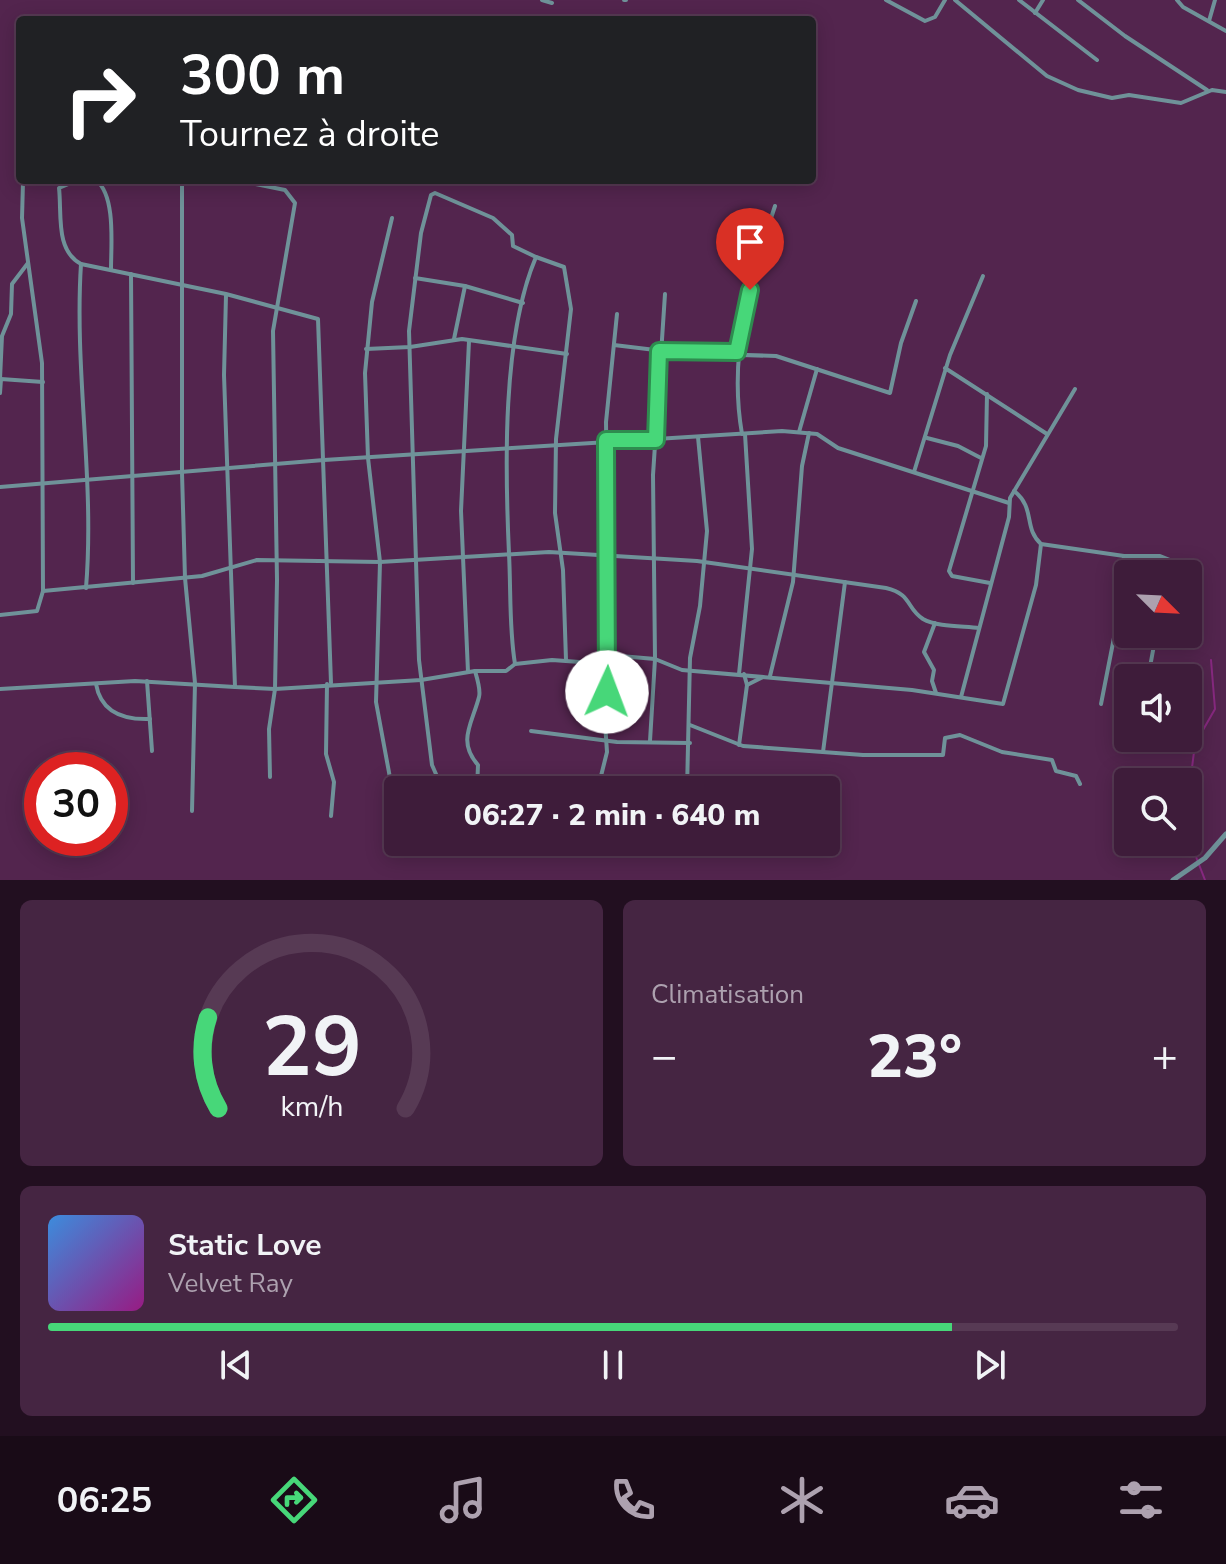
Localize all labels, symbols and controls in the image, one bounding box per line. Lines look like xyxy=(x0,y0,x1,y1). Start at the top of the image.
text: 300 m xyxy=(180,37,345,114)
icon: right xyxy=(48,48,152,152)
text: Tournez à droite xyxy=(180,110,439,159)
pin xyxy=(716,208,784,290)
icon: arrive xyxy=(728,220,772,264)
north arrow xyxy=(1114,560,1202,648)
map controls xyxy=(1114,560,1202,856)
position arrow xyxy=(565,650,649,734)
button: sound xyxy=(1114,664,1202,752)
speed limit sign: 30 xyxy=(24,752,128,856)
button: search xyxy=(1114,768,1202,856)
text: 06:27 · 2 min · 640 m xyxy=(464,795,760,836)
text: Climatisation xyxy=(651,977,804,1012)
text: 29 xyxy=(262,991,361,1104)
text: 23° xyxy=(867,1016,962,1098)
text: − xyxy=(651,1027,677,1087)
text: + xyxy=(1152,1027,1178,1087)
text: km/h xyxy=(280,1087,343,1126)
text: Static Love xyxy=(168,1225,322,1266)
text: Velvet Ray xyxy=(168,1266,293,1301)
icon: previous xyxy=(214,1343,258,1387)
icon: pause xyxy=(591,1343,635,1387)
icon: next xyxy=(968,1343,1012,1387)
icon: directions xyxy=(266,1472,322,1528)
icon: music xyxy=(435,1472,491,1528)
icon: phone xyxy=(605,1472,661,1528)
icon: climate xyxy=(774,1472,830,1528)
icon: car xyxy=(944,1472,1000,1528)
icon: filters xyxy=(1113,1472,1169,1528)
text: 06:25 xyxy=(57,1476,152,1525)

